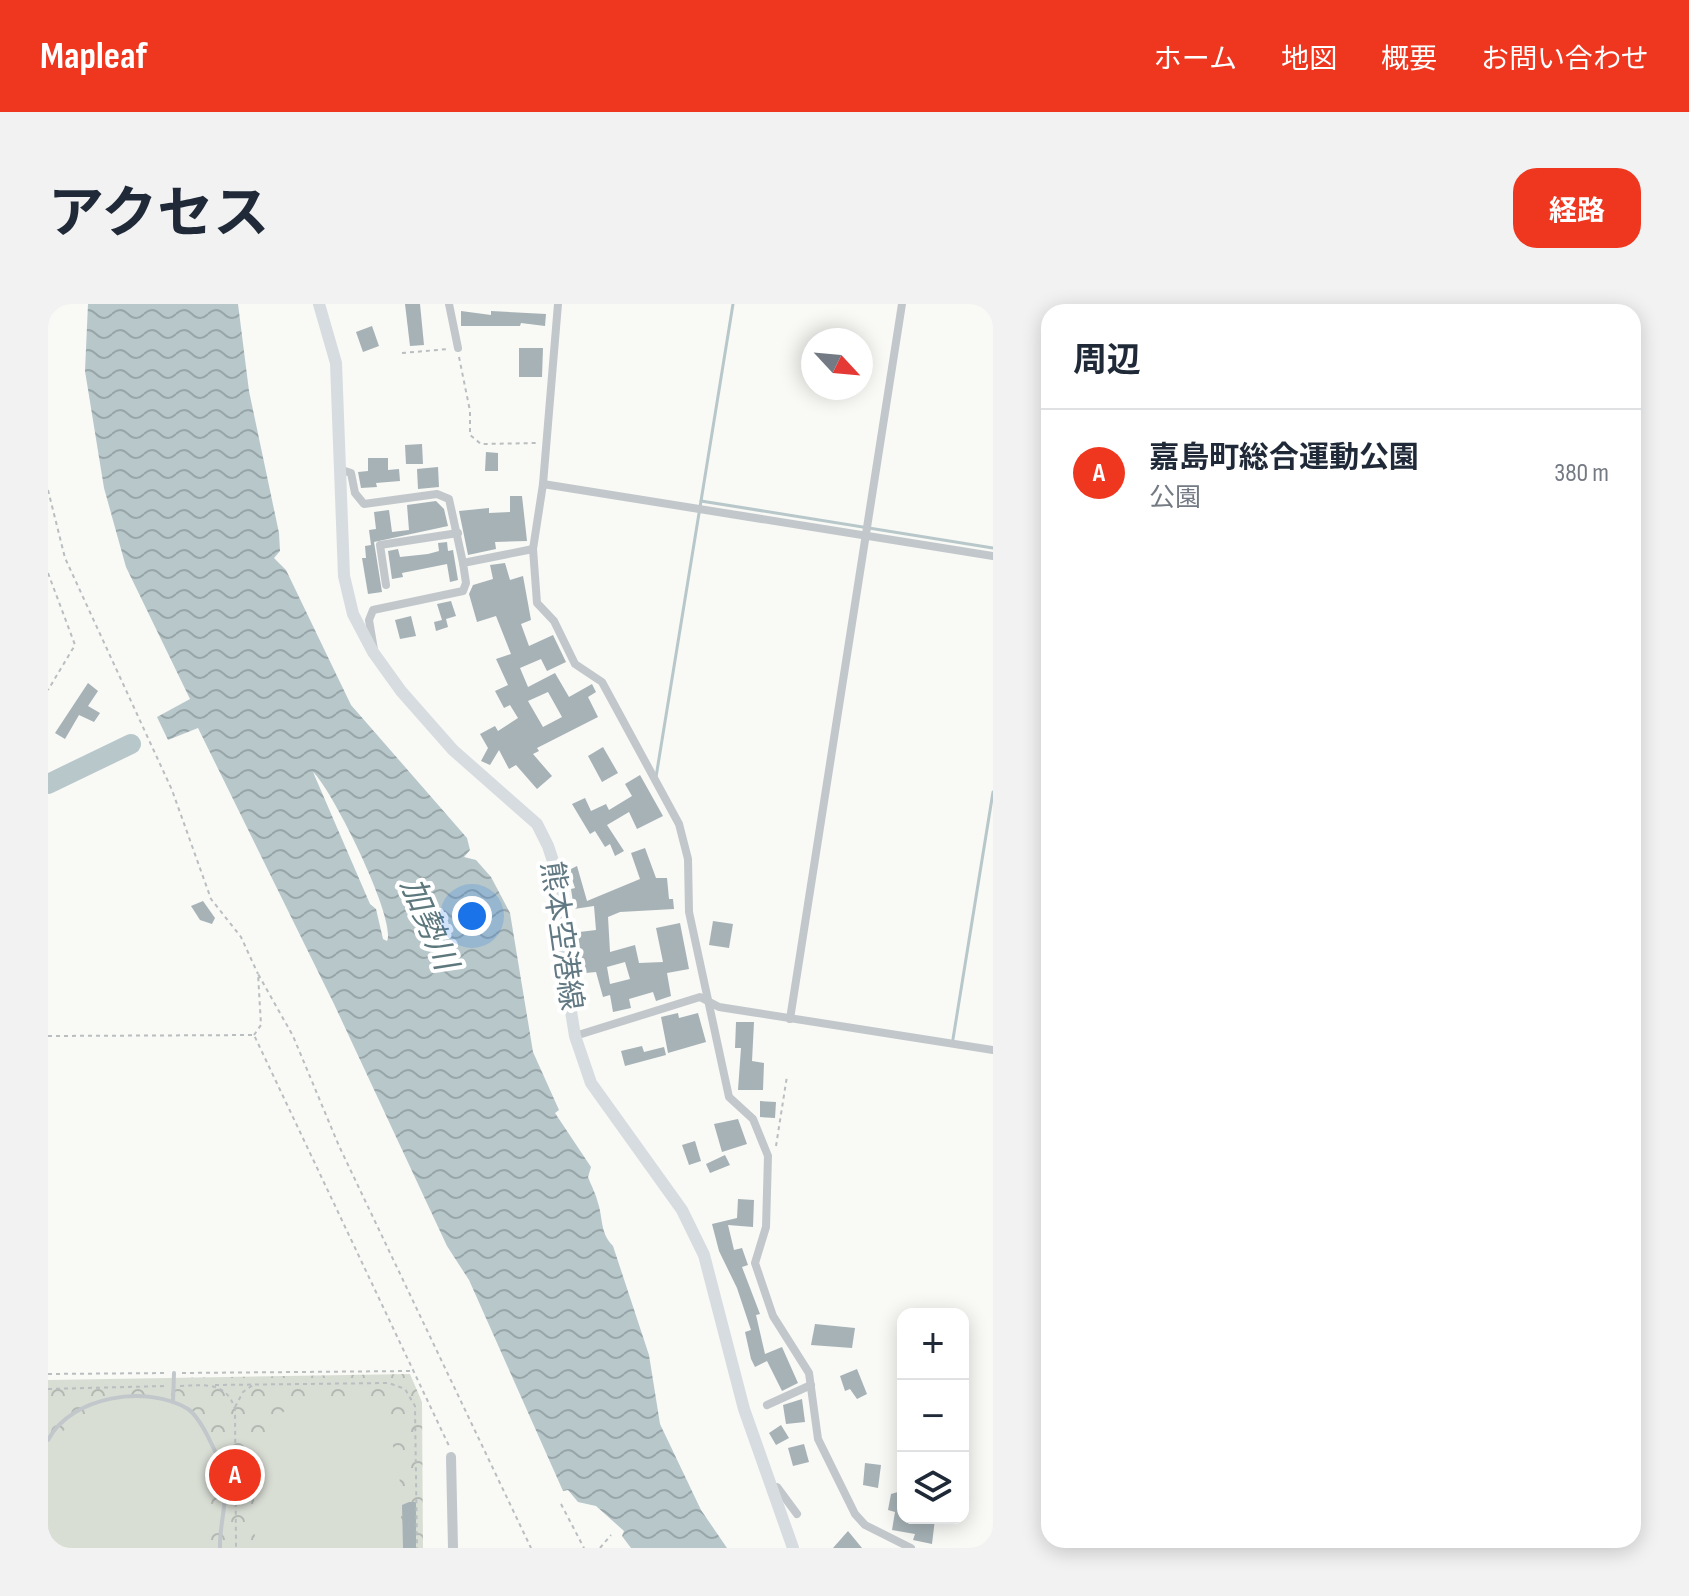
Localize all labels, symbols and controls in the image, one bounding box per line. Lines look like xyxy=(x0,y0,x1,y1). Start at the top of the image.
text: Mapleaf xyxy=(40,34,147,79)
text: ホーム xyxy=(1154,43,1237,76)
text: 地図 xyxy=(1281,43,1337,76)
text: 概要 xyxy=(1381,43,1437,76)
text: お問い合わせ xyxy=(1481,43,1649,76)
button: 経路 xyxy=(1513,168,1641,248)
text: アクセス xyxy=(48,182,269,249)
north arrow xyxy=(801,328,873,400)
text: 周辺 xyxy=(1073,340,1141,381)
text: 嘉島町総合運動公園 xyxy=(1149,440,1419,476)
text: A xyxy=(1093,458,1105,489)
text: 380 m xyxy=(1554,458,1609,489)
text: 公園 xyxy=(1149,483,1201,514)
street label: 熊本空港線 xyxy=(533,859,589,1013)
water label: 加勢川 xyxy=(391,872,466,979)
your location xyxy=(452,896,492,936)
map controls xyxy=(897,1308,969,1524)
button: + xyxy=(897,1308,969,1380)
button: − xyxy=(897,1380,969,1452)
pin: A xyxy=(209,1445,261,1505)
button: layers xyxy=(897,1452,969,1524)

